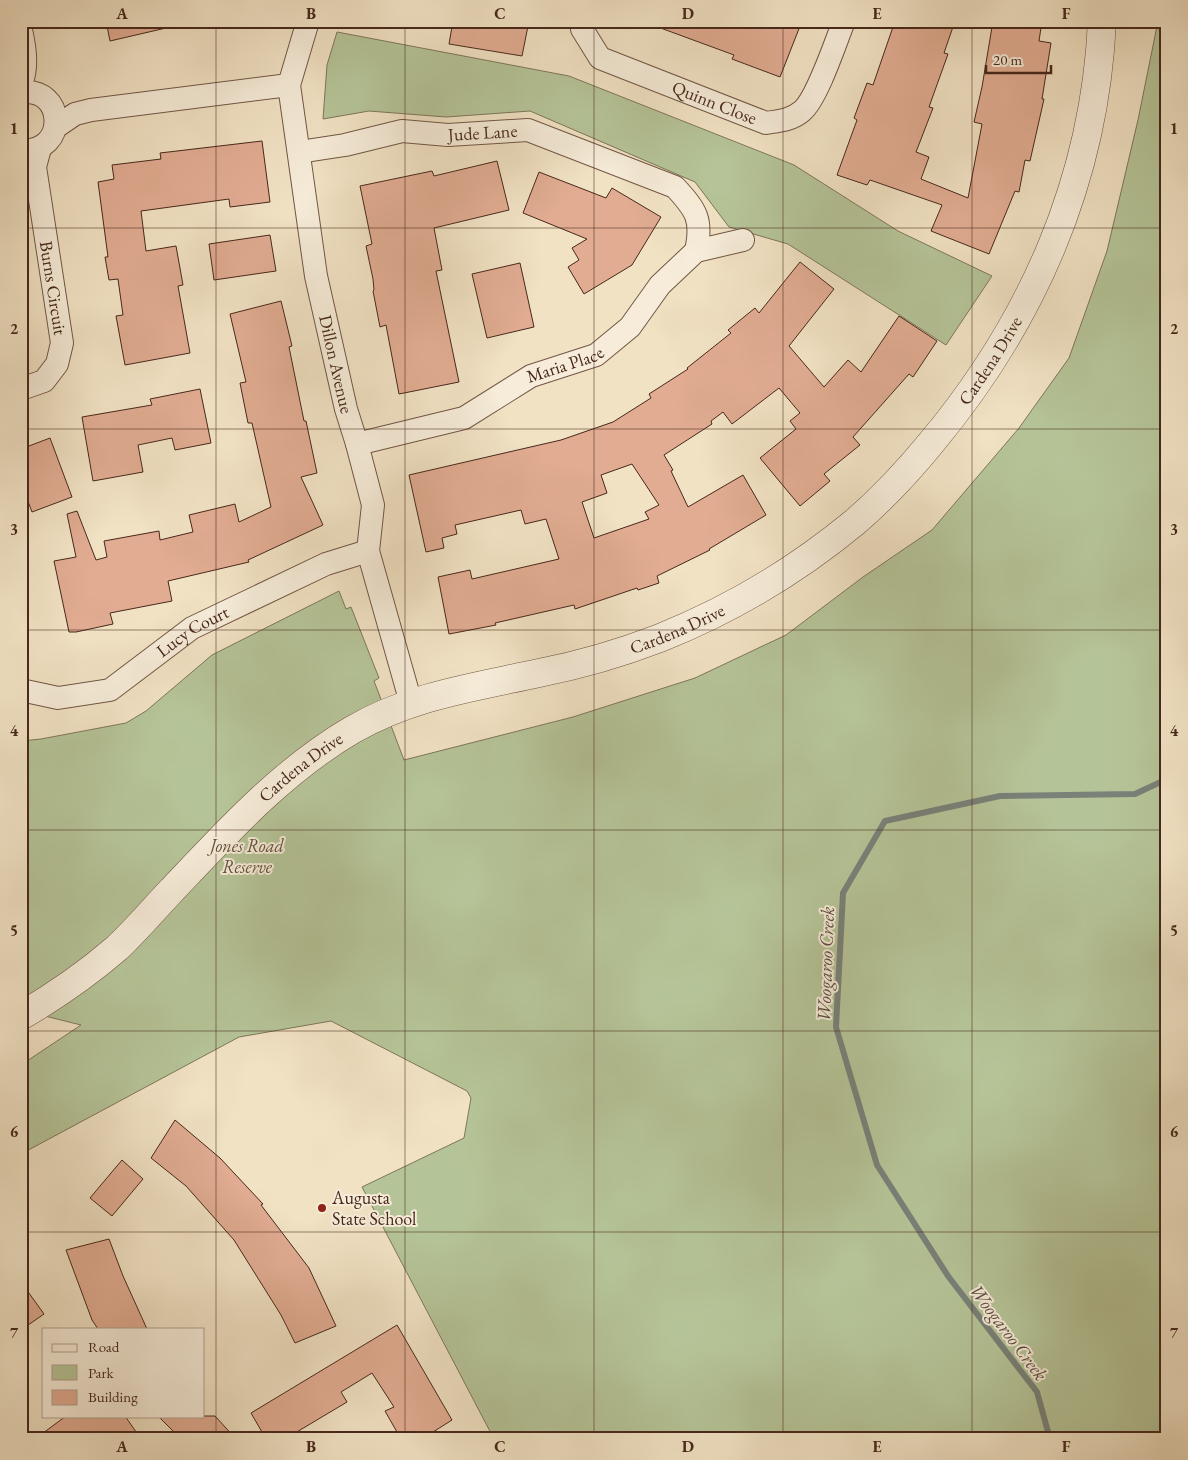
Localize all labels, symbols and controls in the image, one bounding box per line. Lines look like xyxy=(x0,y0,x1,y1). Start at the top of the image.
text: A xyxy=(115,3,128,24)
text: B xyxy=(306,3,316,24)
text: C xyxy=(494,3,506,24)
text: D xyxy=(682,3,694,24)
text: E xyxy=(872,3,882,24)
text: F xyxy=(1062,3,1071,24)
scale bar xyxy=(986,42,1050,74)
text: 20 m xyxy=(993,50,1022,69)
street label: Quinn Close xyxy=(669,75,760,129)
text: 1 xyxy=(10,118,18,139)
text: 1 xyxy=(1170,118,1178,139)
street label: Jude Lane xyxy=(445,119,518,146)
street label: Burns Circuit xyxy=(35,239,72,337)
street label: Cardena Drive xyxy=(953,312,1027,409)
street label: Dillon Avenue xyxy=(314,313,359,416)
text: 2 xyxy=(10,318,19,339)
text: 2 xyxy=(1170,318,1179,339)
street label: Maria Place xyxy=(523,341,609,388)
text: 3 xyxy=(10,519,18,540)
text: 3 xyxy=(1170,519,1178,540)
street label: Cardena Drive xyxy=(627,598,728,659)
street label: Lucy Court xyxy=(151,600,233,662)
text: 4 xyxy=(10,720,19,741)
text: 4 xyxy=(1170,720,1179,741)
street label: Cardena Drive xyxy=(253,727,347,807)
park label: Jones Road Reserve xyxy=(206,834,285,878)
water label: Woogaroo Creek xyxy=(811,906,840,1022)
text: 5 xyxy=(10,920,18,941)
text: 5 xyxy=(1170,920,1178,941)
text: 6 xyxy=(10,1121,19,1142)
text: 6 xyxy=(1170,1121,1179,1142)
place label: Augusta State School xyxy=(331,1186,416,1230)
marker: Augusta State School xyxy=(316,1202,328,1214)
water label: Woogaroo Creek xyxy=(964,1279,1053,1386)
text: 7 xyxy=(10,1322,19,1343)
text: 7 xyxy=(1170,1322,1179,1343)
legend xyxy=(42,1328,205,1418)
text: Road xyxy=(88,1337,120,1356)
text: Park xyxy=(88,1363,115,1382)
text: Building xyxy=(88,1387,138,1406)
text: A xyxy=(115,1436,128,1457)
text: B xyxy=(306,1436,316,1457)
text: C xyxy=(494,1436,506,1457)
text: D xyxy=(682,1436,694,1457)
text: E xyxy=(872,1436,882,1457)
text: F xyxy=(1062,1436,1071,1457)

